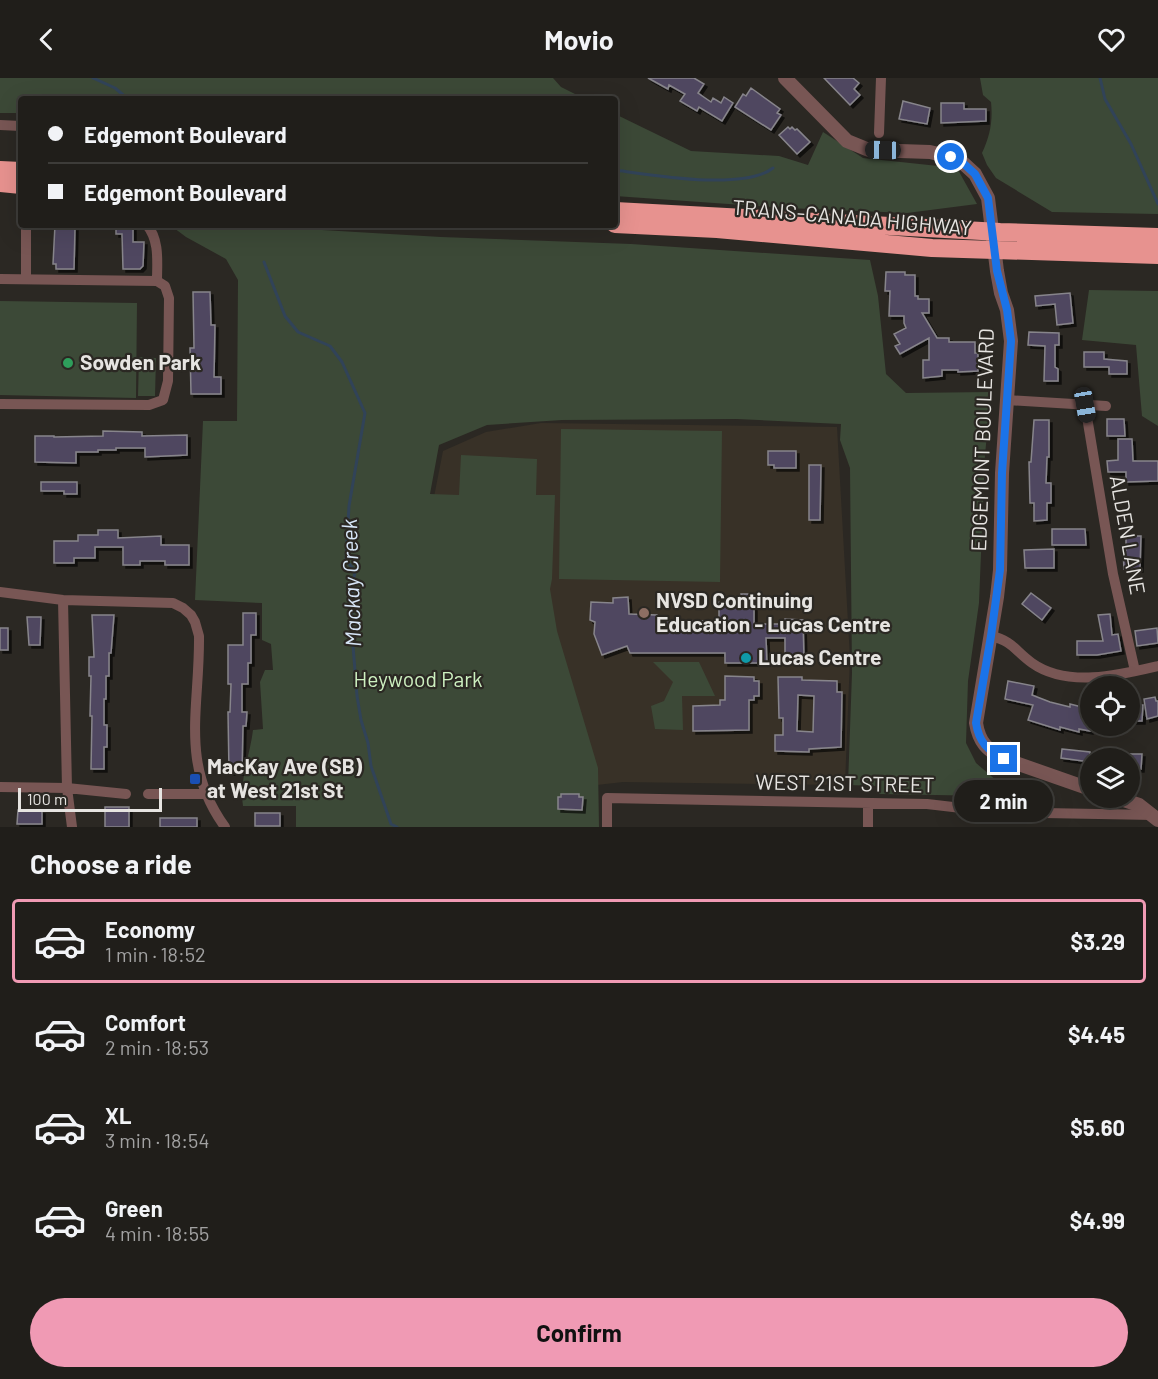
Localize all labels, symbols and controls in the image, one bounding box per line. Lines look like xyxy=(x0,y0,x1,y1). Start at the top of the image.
icon: back xyxy=(30,23,63,56)
text: Movio xyxy=(544,23,614,55)
icon: heart xyxy=(1095,23,1128,56)
text: Edgemont Boulevard xyxy=(84,121,287,147)
car xyxy=(865,141,901,159)
route start xyxy=(937,143,964,170)
text: Edgemont Boulevard xyxy=(84,179,287,205)
street label: TRANS-CANADA HIGHWAY xyxy=(731,194,973,239)
street label: EDGEMONT BOULEVARD xyxy=(965,328,998,552)
place label: Sowden Park xyxy=(80,349,201,374)
marker: Sowden Park xyxy=(61,356,75,370)
car xyxy=(1073,386,1097,424)
street label: ALDEN LANE xyxy=(1106,473,1151,596)
water label: Mackay Creek xyxy=(335,518,365,648)
place label: NVSD Continuing Education - Lucas Centre xyxy=(656,587,891,636)
marker: NVSD Continuing Education - Lucas Centre xyxy=(637,606,651,620)
place label: Lucas Centre xyxy=(758,644,881,669)
marker: Lucas Centre xyxy=(739,651,753,665)
park label: Heywood Park xyxy=(354,666,482,691)
map controls xyxy=(1080,676,1140,808)
button: locate xyxy=(1080,676,1140,736)
route end xyxy=(990,745,1017,772)
button: layers xyxy=(1080,748,1140,808)
place label: MacKay Ave (SB) at West 21st St xyxy=(207,753,363,802)
street label: WEST 21ST STREET xyxy=(755,768,935,797)
marker: MacKay Ave (SB) at West 21st St xyxy=(188,772,202,786)
callout: 2 min xyxy=(954,780,1054,822)
scale bar xyxy=(18,785,162,812)
text: 100 m xyxy=(27,789,67,808)
text: 2 min xyxy=(980,789,1027,813)
text: Choose a ride xyxy=(30,847,192,879)
icon: car xyxy=(33,914,87,968)
text: Economy xyxy=(105,916,195,942)
text: $3.29 xyxy=(1071,928,1125,954)
text: 1 min · 18:52 xyxy=(105,942,206,966)
icon: car xyxy=(33,1007,87,1061)
text: Comfort xyxy=(105,1009,186,1035)
text: $4.45 xyxy=(1068,1021,1125,1047)
text: 2 min · 18:53 xyxy=(105,1035,209,1059)
icon: car xyxy=(33,1100,87,1154)
text: XL xyxy=(105,1102,131,1128)
text: $5.60 xyxy=(1070,1114,1125,1140)
text: 3 min · 18:54 xyxy=(105,1128,209,1152)
icon: car xyxy=(33,1193,87,1247)
text: Green xyxy=(105,1195,163,1221)
text: $4.99 xyxy=(1070,1207,1125,1233)
text: 4 min · 18:55 xyxy=(105,1221,209,1245)
button: Confirm xyxy=(30,1298,1128,1367)

